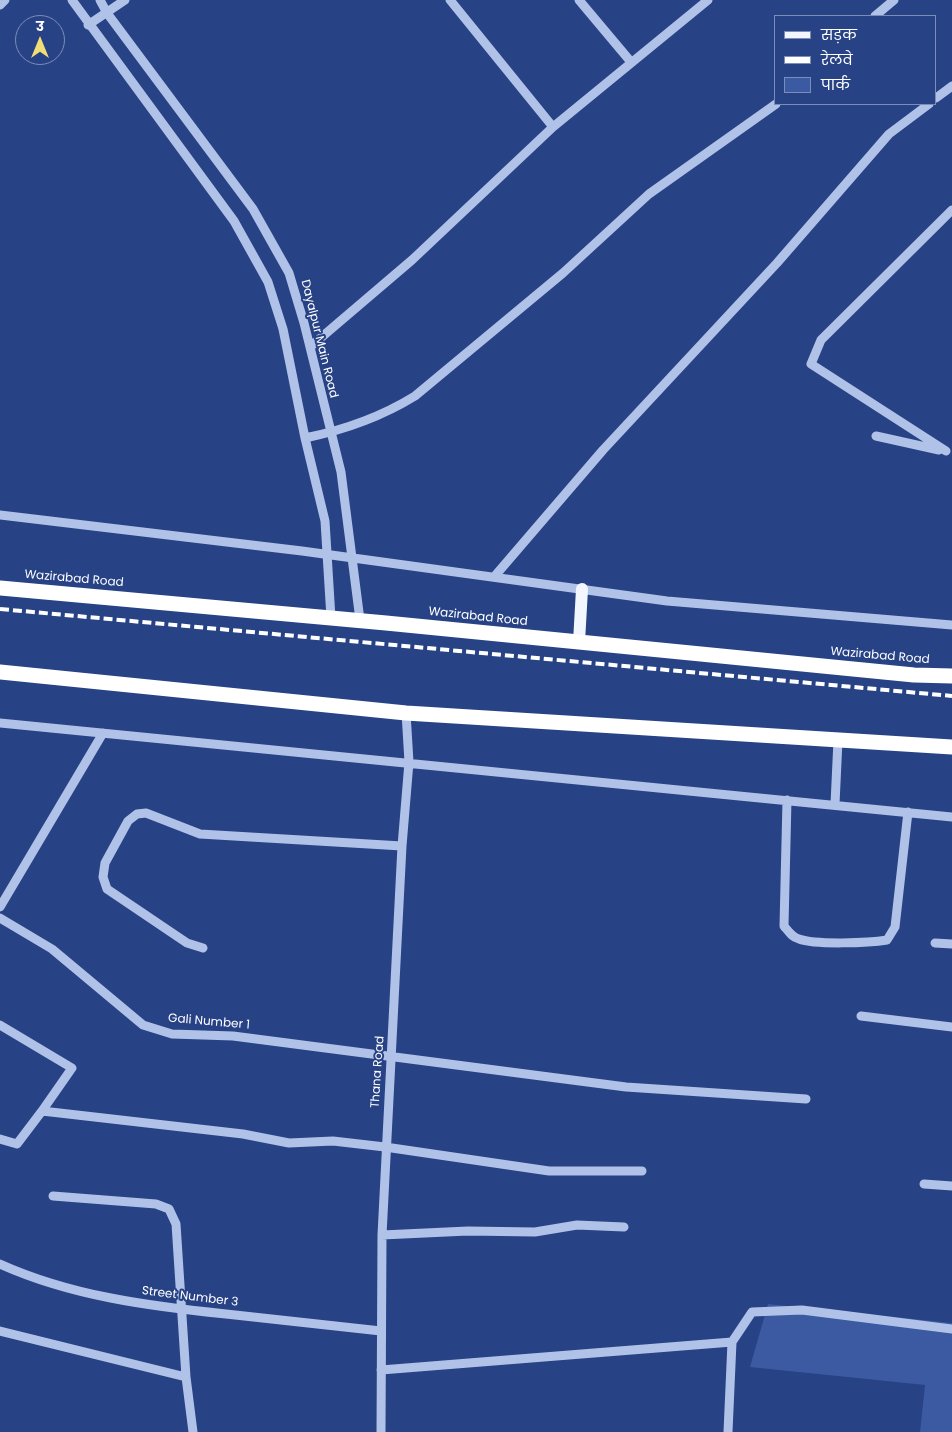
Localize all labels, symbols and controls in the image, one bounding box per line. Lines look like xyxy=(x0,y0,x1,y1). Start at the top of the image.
north arrow xyxy=(15,15,65,65)
legend xyxy=(774,15,937,105)
text: उ xyxy=(36,16,44,36)
text: सड़क xyxy=(821,24,857,45)
text: रेलवे xyxy=(821,49,853,70)
text: पार्क xyxy=(821,74,850,95)
street label: Dayalpur Main Road xyxy=(297,278,341,400)
street label: Wazirabad Road xyxy=(24,567,124,591)
street label: Wazirabad Road xyxy=(428,605,528,629)
street label: Wazirabad Road xyxy=(830,644,930,668)
street label: Gali Number 1 xyxy=(167,1011,251,1033)
street label: Thana Road xyxy=(368,1035,388,1109)
street label: Street Number 3 xyxy=(141,1284,239,1310)

